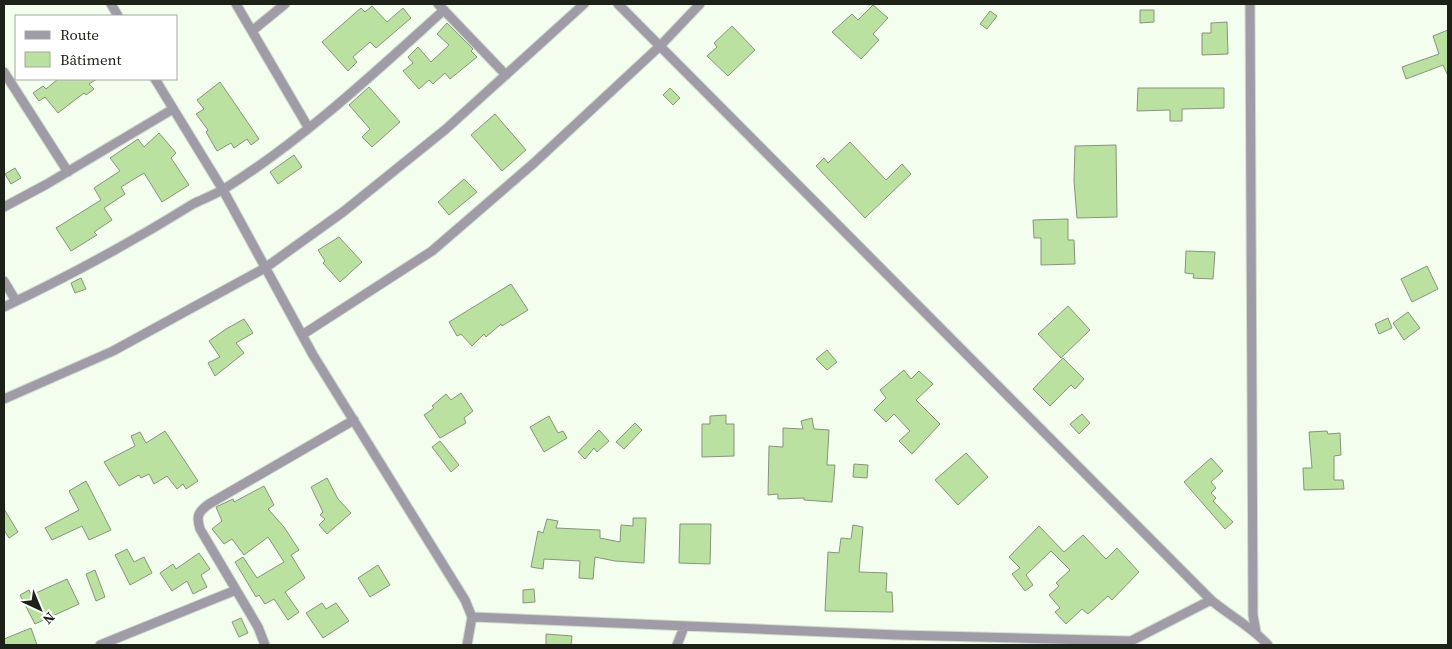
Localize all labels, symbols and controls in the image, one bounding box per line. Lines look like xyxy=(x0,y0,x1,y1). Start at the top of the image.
legend xyxy=(15,15,178,80)
text: Route xyxy=(60,24,99,45)
text: Bâtiment xyxy=(60,49,122,70)
north arrow xyxy=(15,584,65,634)
text: N xyxy=(38,608,60,629)

